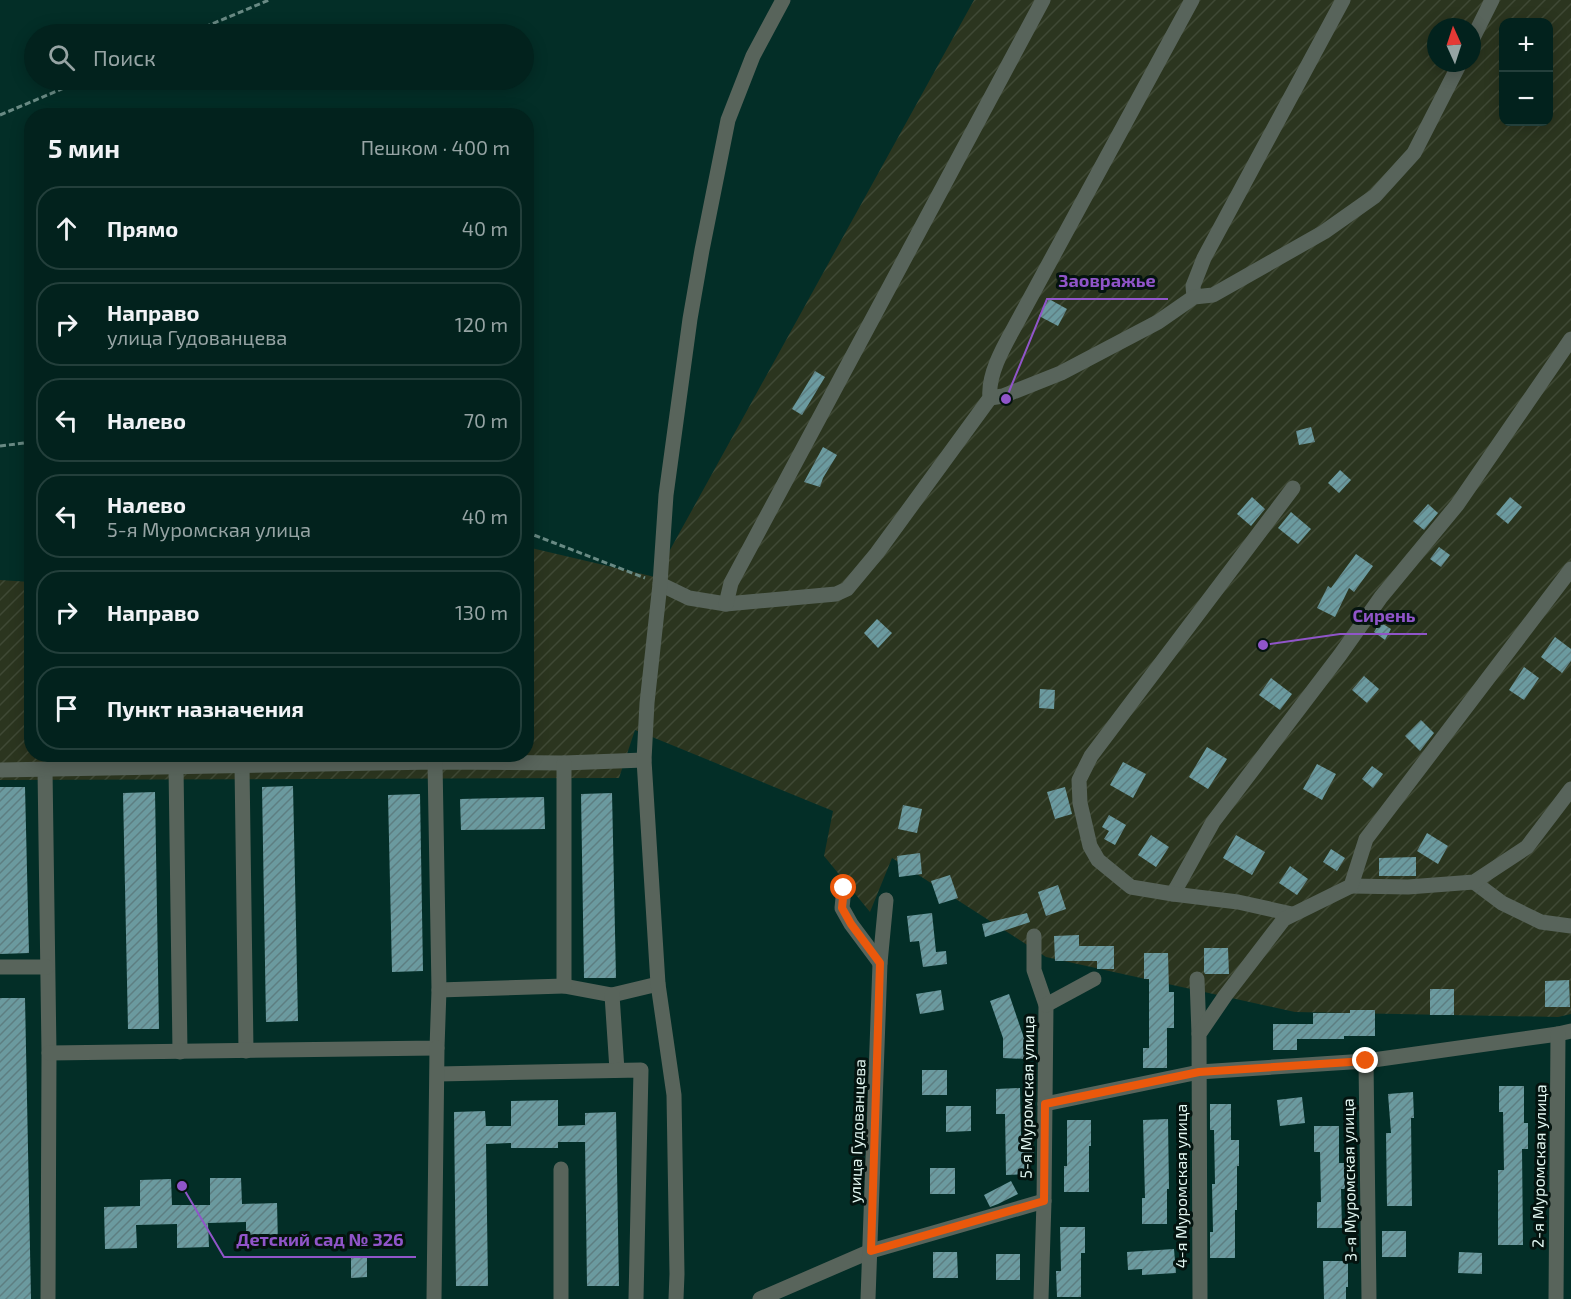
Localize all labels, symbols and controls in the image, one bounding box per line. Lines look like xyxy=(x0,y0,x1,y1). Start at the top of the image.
north arrow xyxy=(1427,18,1481,72)
map controls xyxy=(1499,18,1553,126)
button: + xyxy=(1499,18,1553,72)
search box xyxy=(24,24,534,90)
icon: search xyxy=(45,41,78,74)
text: Поиск xyxy=(93,44,156,70)
button: − xyxy=(1499,72,1553,126)
text: 5 мин xyxy=(48,132,120,163)
text: Пешком · 400 m xyxy=(361,135,510,159)
icon: ahead xyxy=(50,212,83,245)
text: Прямо xyxy=(107,215,178,241)
text: 40 m xyxy=(462,216,508,240)
callout: Заовражье xyxy=(1047,263,1168,299)
text: Заовражье xyxy=(1058,269,1156,291)
text: Направо xyxy=(107,299,200,325)
icon: right xyxy=(50,308,83,341)
text: 120 m xyxy=(455,312,508,336)
text: улица Гудованцева xyxy=(107,325,287,349)
icon: left xyxy=(50,404,83,437)
text: Налево xyxy=(107,407,186,433)
text: 70 m xyxy=(464,408,508,432)
text: Налево xyxy=(107,491,186,517)
icon: left xyxy=(50,500,83,533)
text: 40 m xyxy=(462,504,508,528)
text: 5-я Муромская улица xyxy=(107,517,311,541)
icon: right xyxy=(50,596,83,629)
callout: Сирень xyxy=(1340,598,1427,634)
text: Направо xyxy=(107,599,200,625)
text: 130 m xyxy=(455,600,508,624)
text: Сирень xyxy=(1352,604,1416,626)
icon: arrive xyxy=(50,692,83,725)
text: Пункт назначения xyxy=(107,695,304,721)
route start xyxy=(830,874,856,900)
street label: 5-я Муромская улица xyxy=(1016,1015,1038,1179)
route end xyxy=(1352,1047,1378,1073)
street label: улица Гудованцева xyxy=(844,1059,870,1203)
street label: 2-я Муромская улица xyxy=(1528,1084,1550,1248)
street label: 3-я Муромская улица xyxy=(1338,1098,1360,1262)
street label: 4-я Муромская улица xyxy=(1171,1104,1191,1268)
callout: Детский сад № 326 xyxy=(224,1221,416,1257)
text: Детский сад № 326 xyxy=(236,1228,404,1250)

